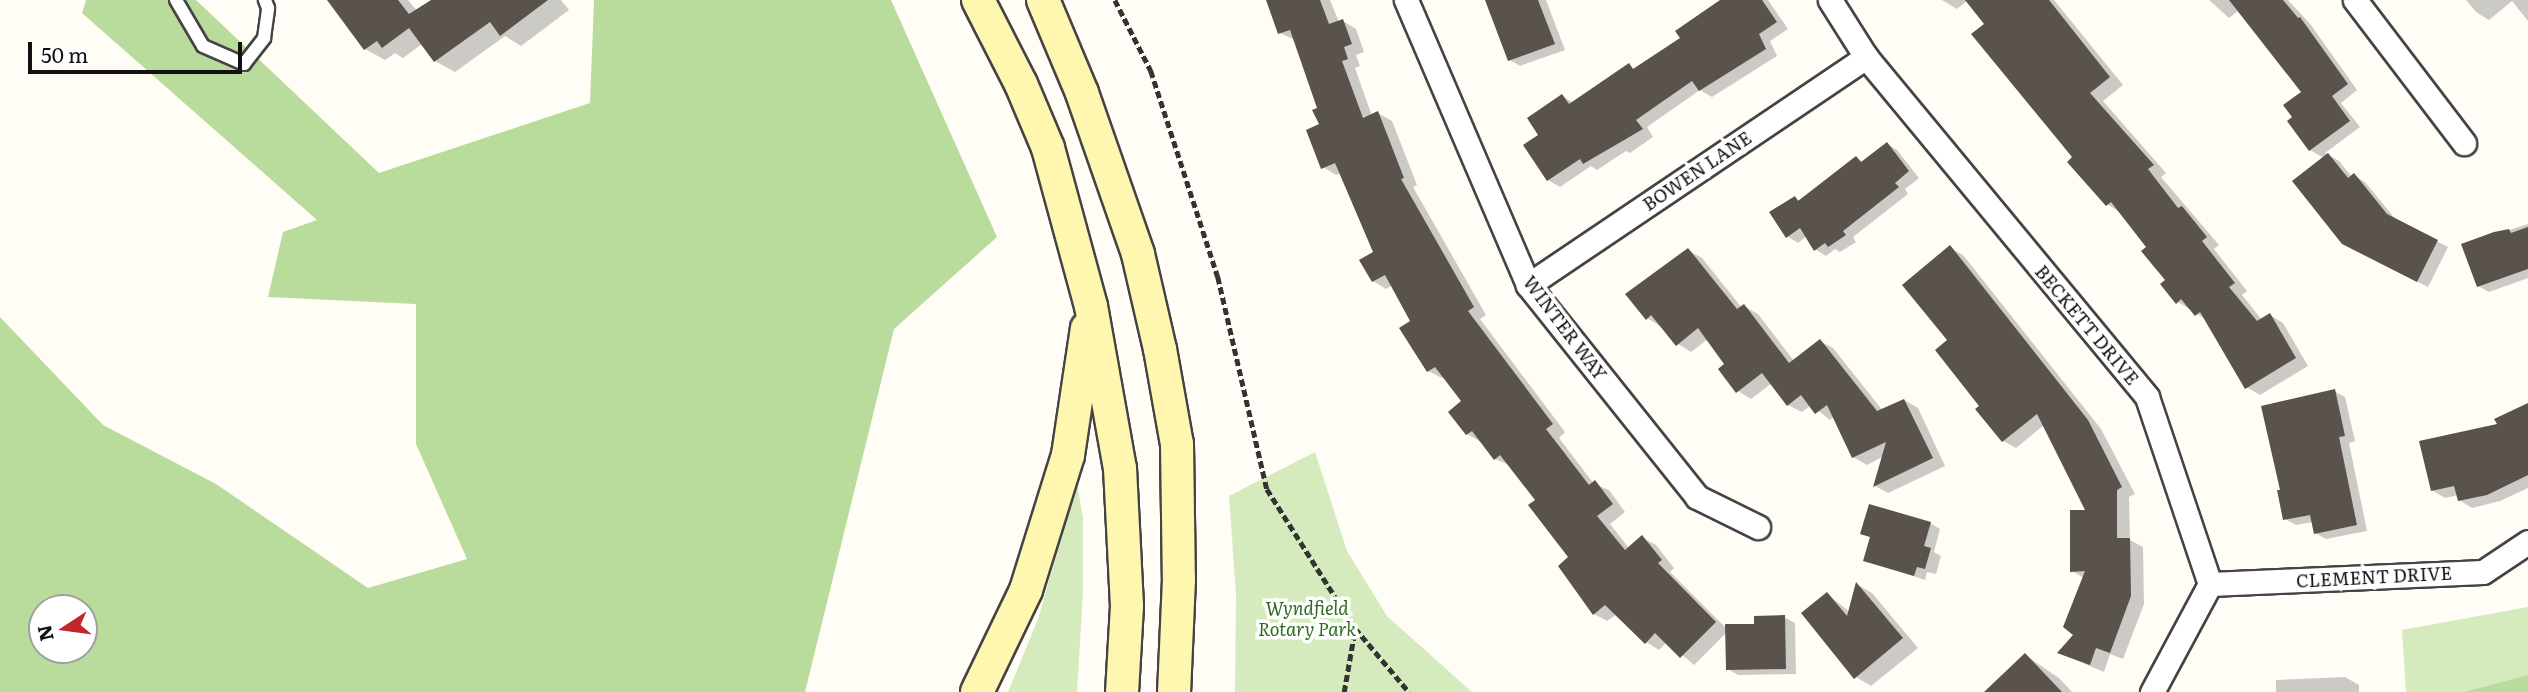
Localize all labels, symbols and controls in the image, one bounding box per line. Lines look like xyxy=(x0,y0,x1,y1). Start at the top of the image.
scale bar xyxy=(32,28,245,72)
text: 50 m xyxy=(41,38,88,69)
street label: BOWEN LANE xyxy=(1639,127,1755,215)
street label: BECKETT DRIVE xyxy=(2031,261,2143,389)
street label: WINTER WAY xyxy=(1519,271,1611,385)
street label: CLEMENT DRIVE xyxy=(2296,562,2452,592)
north arrow xyxy=(28,594,98,664)
park label: Wyndfield Rotary Park xyxy=(1258,598,1356,640)
text: N xyxy=(29,622,60,644)

